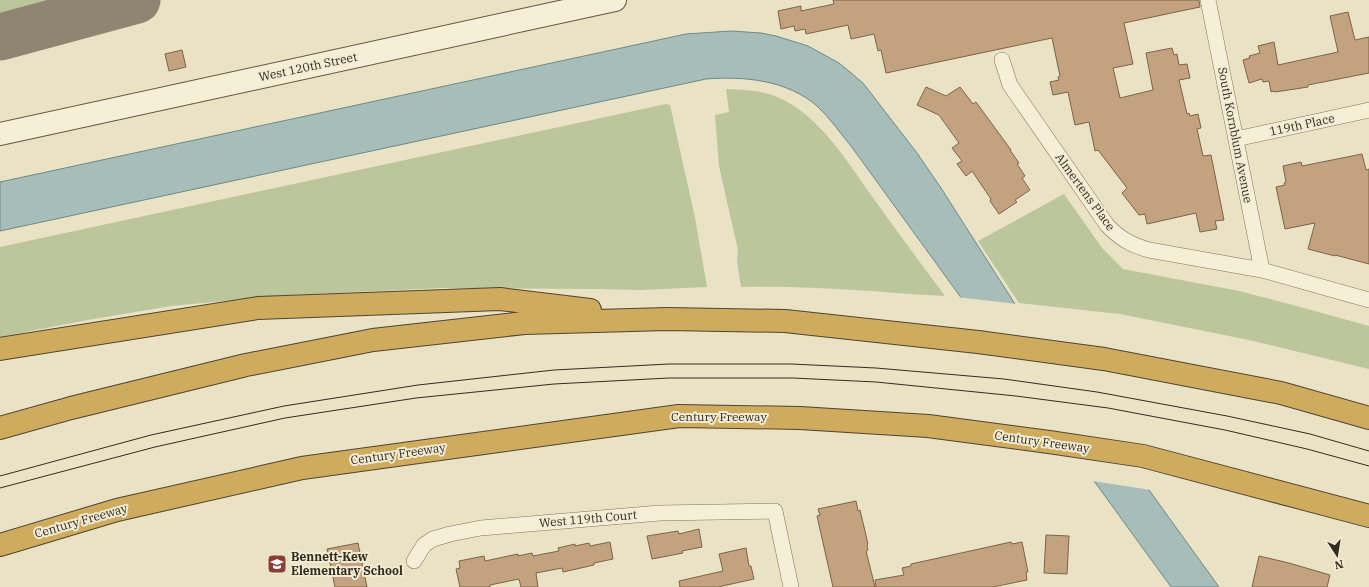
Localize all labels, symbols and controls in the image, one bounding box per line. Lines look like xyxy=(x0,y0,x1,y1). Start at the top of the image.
street label: West 120th Street xyxy=(257,49,358,84)
street label: South Kornblum Avenue xyxy=(1215,66,1256,204)
street label: 119th Place xyxy=(1268,110,1336,139)
street label: Almertens Place xyxy=(1052,150,1119,233)
street label: Century Freeway xyxy=(671,409,767,424)
street label: Century Freeway xyxy=(994,427,1091,456)
street label: Century Freeway xyxy=(349,439,447,468)
street label: Century Freeway xyxy=(33,500,130,541)
street label: West 119th Court xyxy=(539,507,637,530)
north arrow xyxy=(1317,535,1357,575)
place label: Bennett-Kew Elementary School xyxy=(291,549,403,578)
school or university icon: Bennett-Kew Elementary School xyxy=(266,553,288,575)
text: N xyxy=(1333,557,1345,573)

